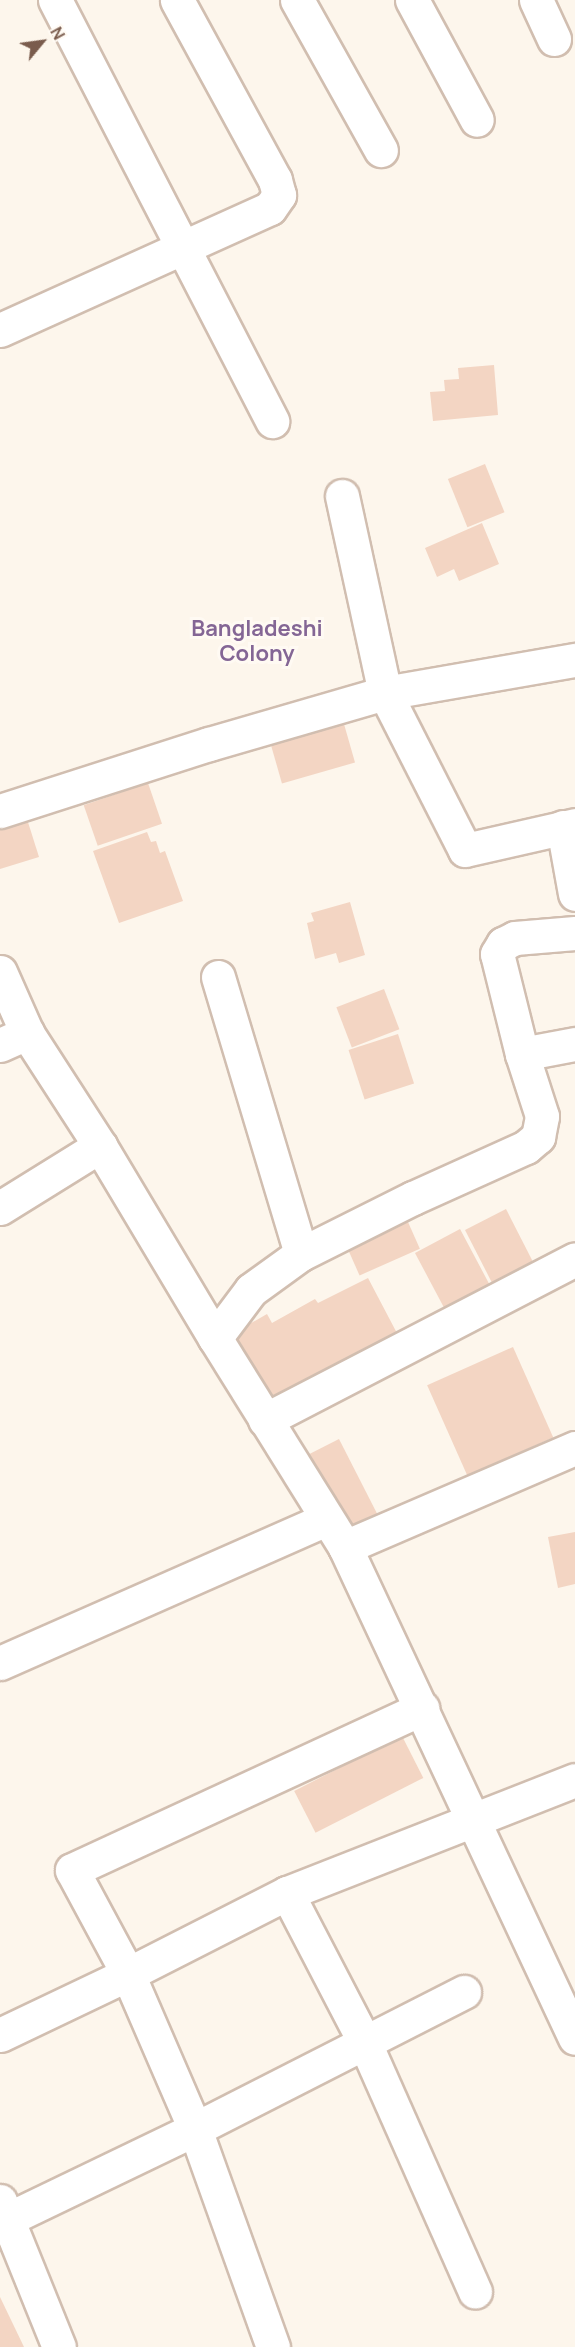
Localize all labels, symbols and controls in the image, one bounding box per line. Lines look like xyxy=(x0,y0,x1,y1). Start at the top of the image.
north arrow xyxy=(12,12,72,72)
text: N xyxy=(45,23,70,44)
district label: Bangladeshi Colony xyxy=(191,615,323,666)

